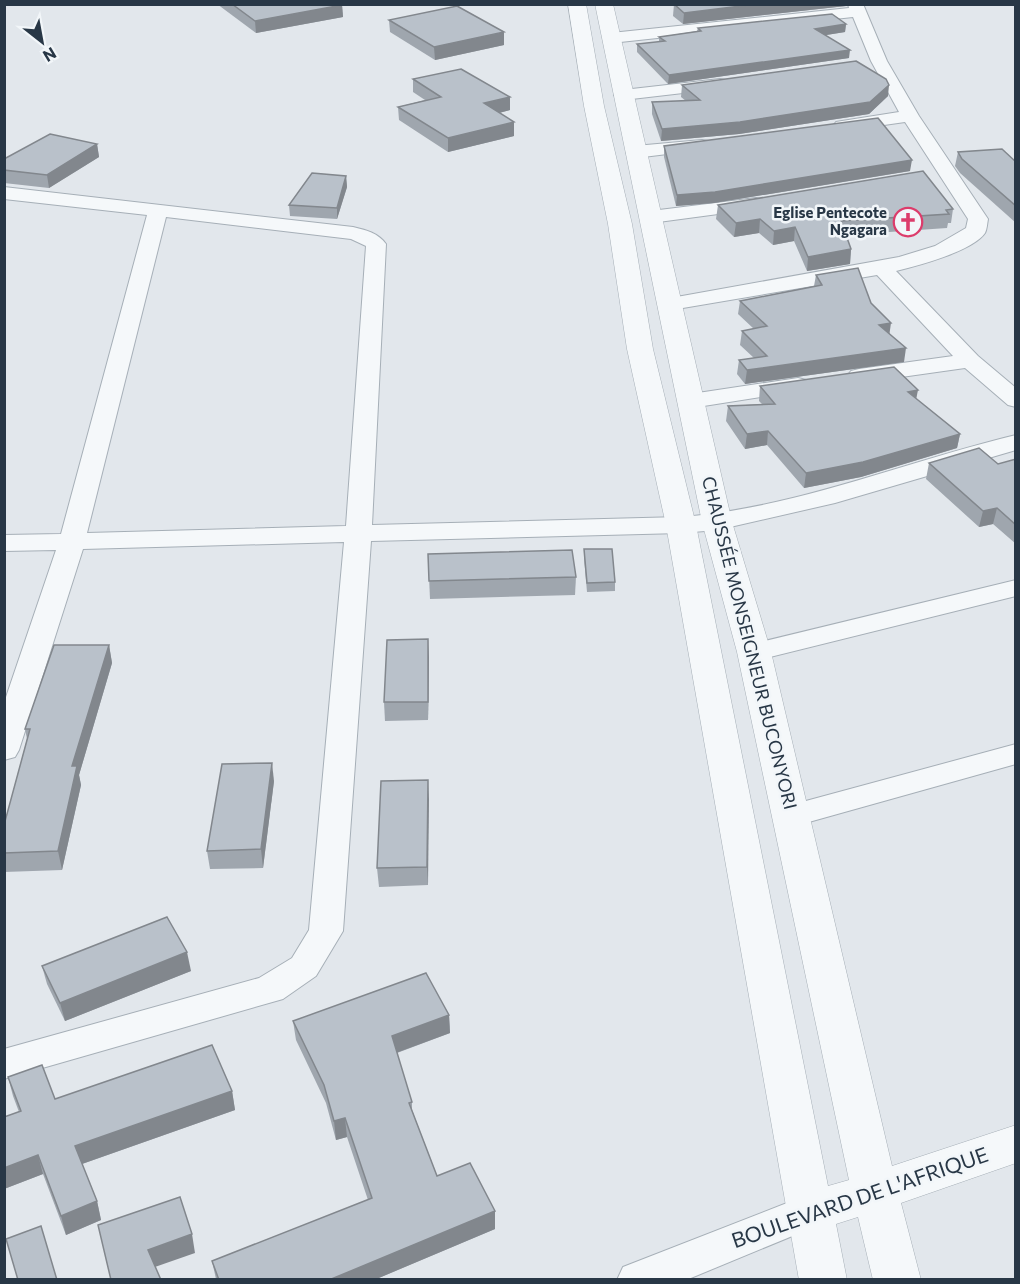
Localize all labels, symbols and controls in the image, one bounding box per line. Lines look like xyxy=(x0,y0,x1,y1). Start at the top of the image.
north arrow xyxy=(12,12,72,72)
text: N xyxy=(40,44,60,67)
place label: Eglise Pentecote Ngagara xyxy=(773,203,887,238)
church icon: Eglise Pentecote Ngagara xyxy=(892,206,924,238)
street label: CHAUSSÉE MONSEIGNEUR BUCONYORI xyxy=(698,474,802,812)
street label: BOULEVARD DE L'AFRIQUE xyxy=(728,1141,991,1252)

